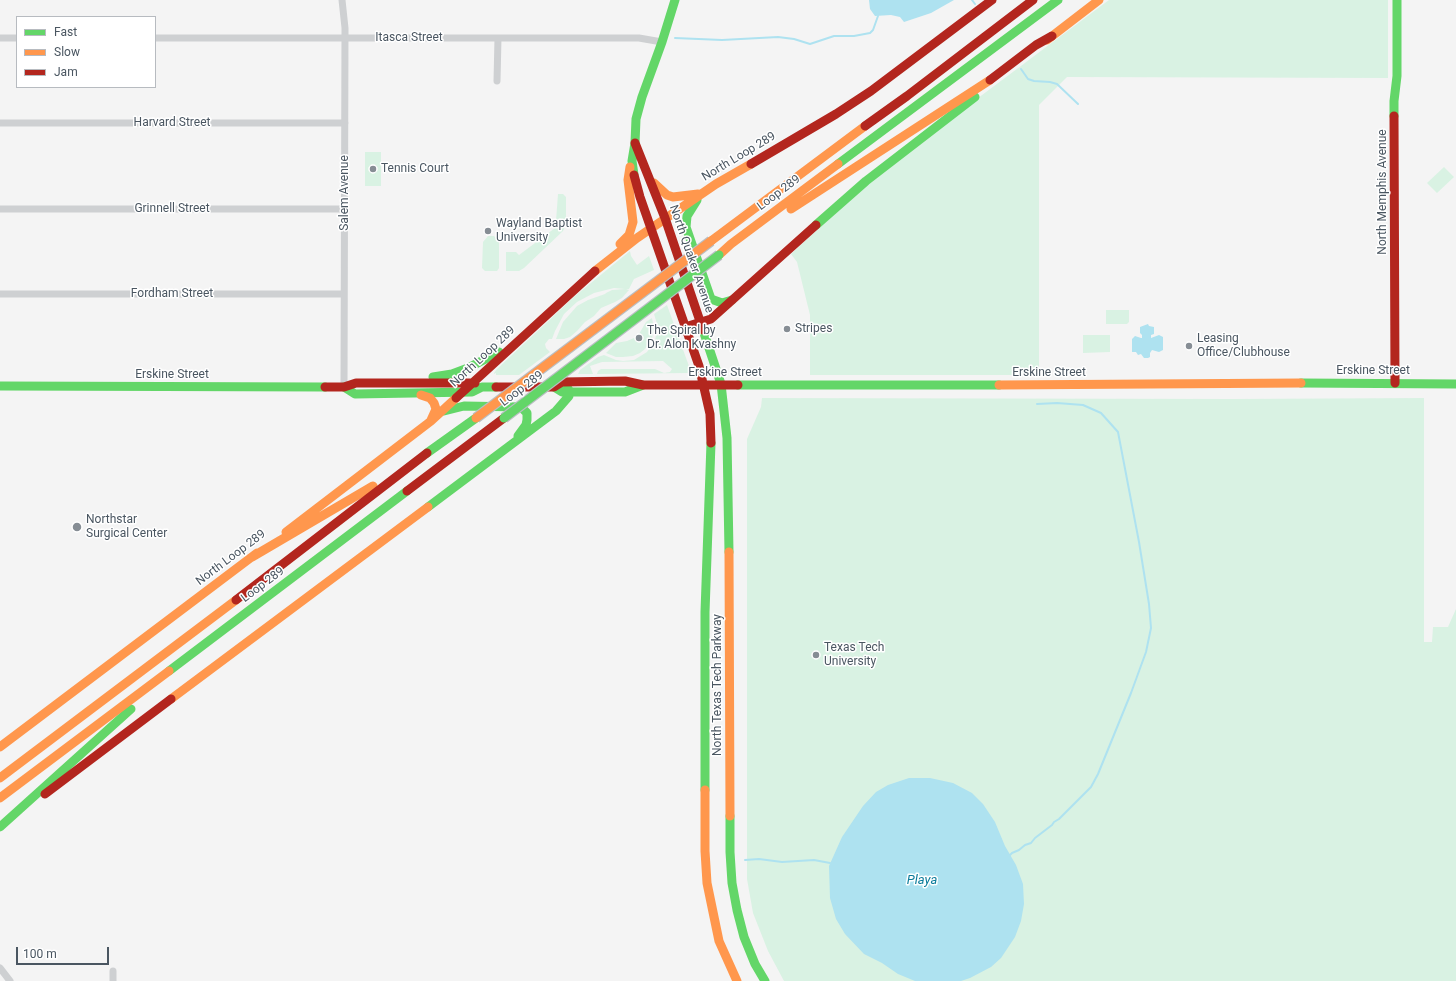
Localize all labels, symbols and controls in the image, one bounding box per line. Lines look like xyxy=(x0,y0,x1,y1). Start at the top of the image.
legend xyxy=(16,16,156,88)
text: Fast xyxy=(54,25,77,39)
street label: Itasca Street xyxy=(375,31,443,45)
text: Slow xyxy=(54,45,80,59)
text: Jam xyxy=(54,65,78,79)
street label: Harvard Street xyxy=(134,116,210,130)
street label: North Loop 289 xyxy=(700,129,778,185)
street label: North Memphis Avenue xyxy=(1376,129,1390,255)
street label: Salem Avenue xyxy=(338,155,352,231)
place label: Tennis Court xyxy=(381,162,449,176)
marker: Tennis Court xyxy=(368,164,378,174)
street label: Loop 289 xyxy=(755,172,803,214)
street label: Grinnell Street xyxy=(134,202,210,216)
street label: North Quaker Avenue xyxy=(666,203,716,315)
place label: Wayland Baptist University xyxy=(496,217,582,245)
marker: Wayland Baptist University xyxy=(483,226,493,236)
street label: Fordham Street xyxy=(131,287,213,301)
place label: Stripes xyxy=(795,322,832,336)
street label: North Loop 289 xyxy=(448,323,518,391)
place label: The Spiral by Dr. Alon Kvashny xyxy=(647,324,736,352)
marker: Stripes xyxy=(782,324,792,334)
place label: Leasing Office/Clubhouse xyxy=(1197,332,1290,360)
marker: The Spiral by Dr. Alon Kvashny xyxy=(634,333,644,343)
marker: Leasing Office/Clubhouse xyxy=(1184,341,1194,351)
street label: Erskine Street xyxy=(1336,364,1410,378)
street label: Erskine Street xyxy=(688,366,762,380)
street label: Erskine Street xyxy=(1012,366,1086,380)
street label: Erskine Street xyxy=(135,368,209,382)
street label: Loop 289 xyxy=(498,368,546,410)
place label: Northstar Surgical Center xyxy=(86,513,167,541)
marker: Northstar Surgical Center xyxy=(71,521,83,533)
street label: North Loop 289 xyxy=(193,527,269,589)
street label: Loop 289 xyxy=(239,564,287,606)
street label: North Texas Tech Parkway xyxy=(711,614,725,756)
place label: Texas Tech University xyxy=(824,641,884,669)
marker: Texas Tech University xyxy=(811,650,821,660)
water label: Playa xyxy=(907,873,937,889)
scale bar xyxy=(18,939,111,965)
text: 100 m xyxy=(23,947,57,961)

